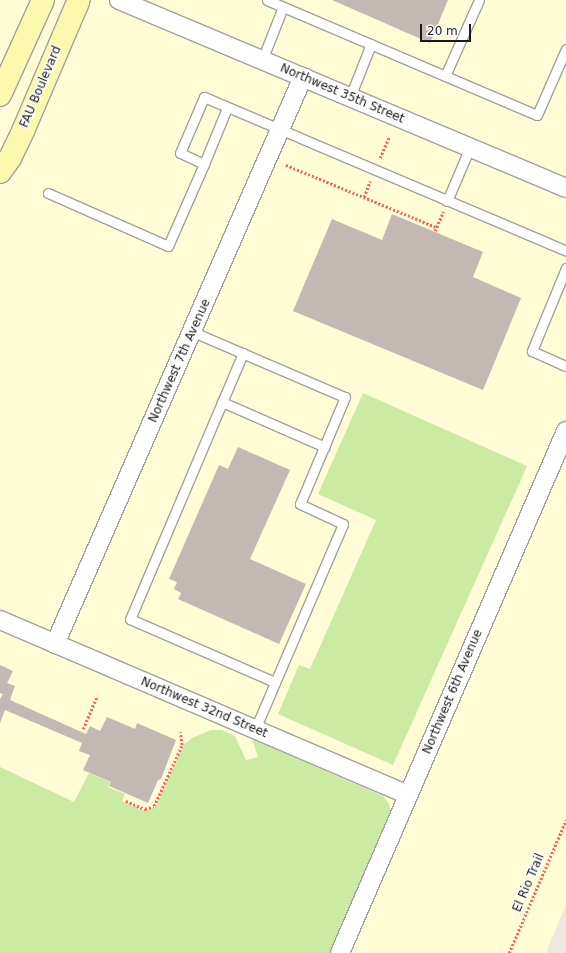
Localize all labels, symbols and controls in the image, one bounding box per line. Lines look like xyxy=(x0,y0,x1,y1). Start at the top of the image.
scale bar xyxy=(422,16,473,42)
text: 20 m xyxy=(427,24,458,38)
street label: FAU Boulevard xyxy=(17,44,65,130)
street label: Northwest 35th Street xyxy=(278,61,406,127)
street label: Northwest 7th Avenue xyxy=(146,297,214,425)
street label: Northwest 6th Avenue xyxy=(420,628,486,756)
street label: Northwest 32nd Street xyxy=(138,675,270,741)
street label: El Rio Trail xyxy=(510,852,548,914)

